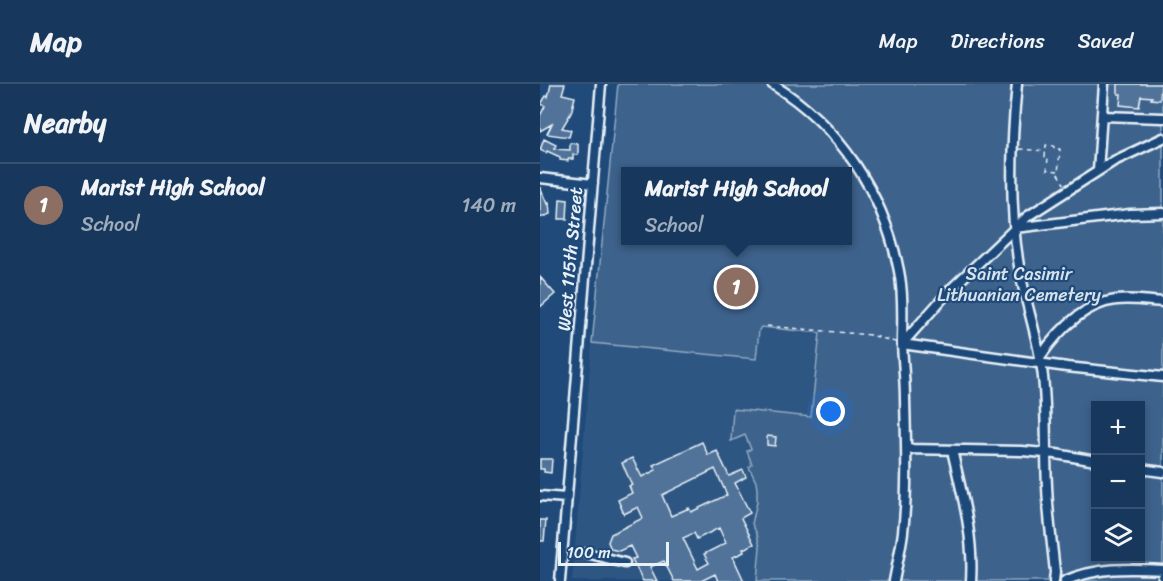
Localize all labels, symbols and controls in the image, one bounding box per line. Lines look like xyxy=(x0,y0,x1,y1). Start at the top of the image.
text: Map xyxy=(30,17,82,66)
text: Map xyxy=(879,22,917,60)
text: Directions xyxy=(950,22,1045,60)
text: Saved xyxy=(1078,22,1133,60)
text: Nearby xyxy=(24,100,106,146)
popup xyxy=(621,167,852,245)
text: Marist High School xyxy=(81,168,265,207)
text: Marist High School xyxy=(645,169,828,208)
street label: West 115th Street xyxy=(548,185,592,332)
text: 1 xyxy=(39,188,48,223)
text: 140 m xyxy=(462,188,516,223)
text: School xyxy=(81,207,140,242)
text: School xyxy=(645,208,704,243)
park label: Saint Casimir Lithuanian Cemetery xyxy=(937,258,1101,311)
pin: 1 xyxy=(716,264,756,310)
your location xyxy=(816,397,845,426)
map controls xyxy=(1091,401,1145,563)
button: + xyxy=(1091,401,1145,455)
button: − xyxy=(1091,455,1145,509)
button: layers xyxy=(1091,509,1145,563)
text: 100 m xyxy=(567,538,611,567)
scale bar xyxy=(558,539,669,566)

